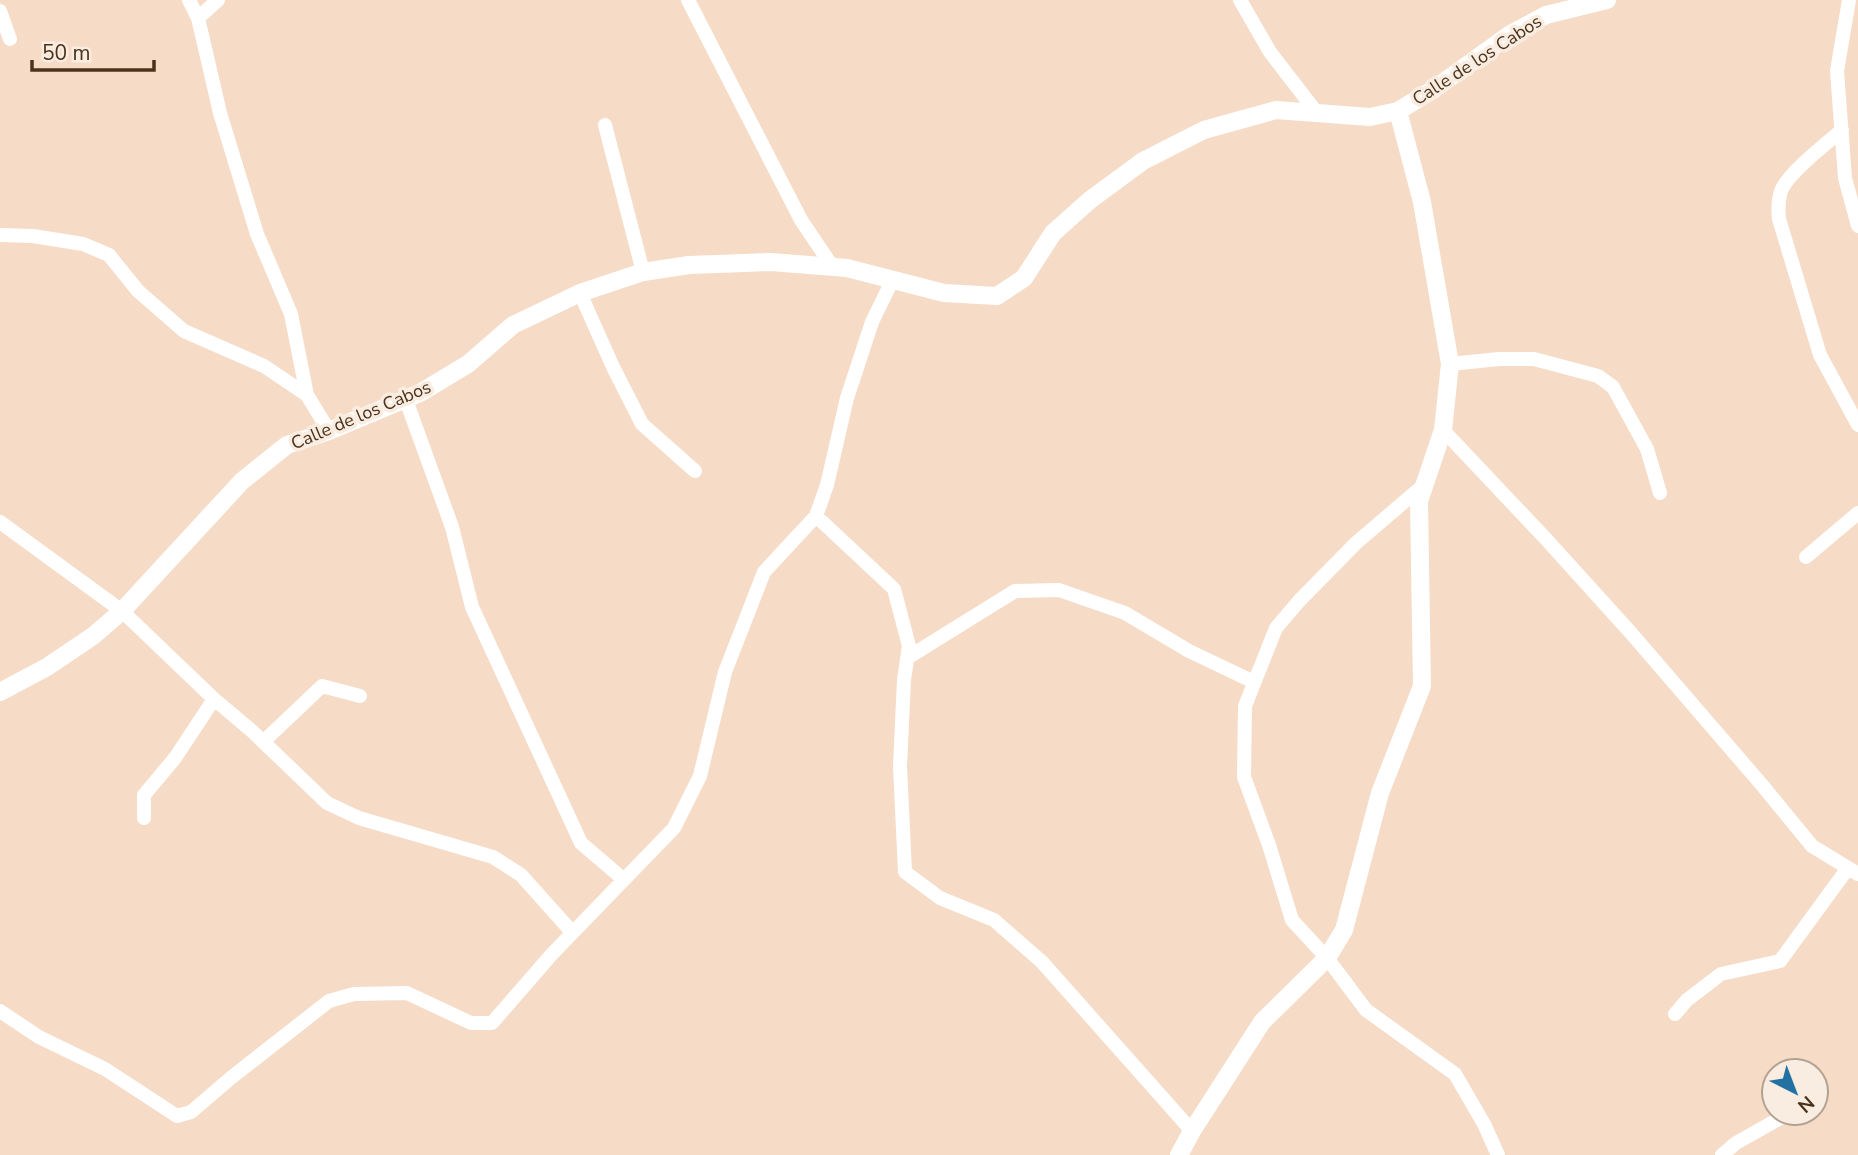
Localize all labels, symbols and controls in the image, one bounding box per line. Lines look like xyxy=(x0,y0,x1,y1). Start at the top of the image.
street label: Calle de los Cabos xyxy=(1408,9,1546,111)
scale bar xyxy=(32,28,154,72)
text: 50 m xyxy=(42,39,91,67)
street label: Calle de los Cabos xyxy=(287,375,435,455)
north arrow xyxy=(1760,1057,1830,1127)
text: N xyxy=(1792,1089,1820,1118)

